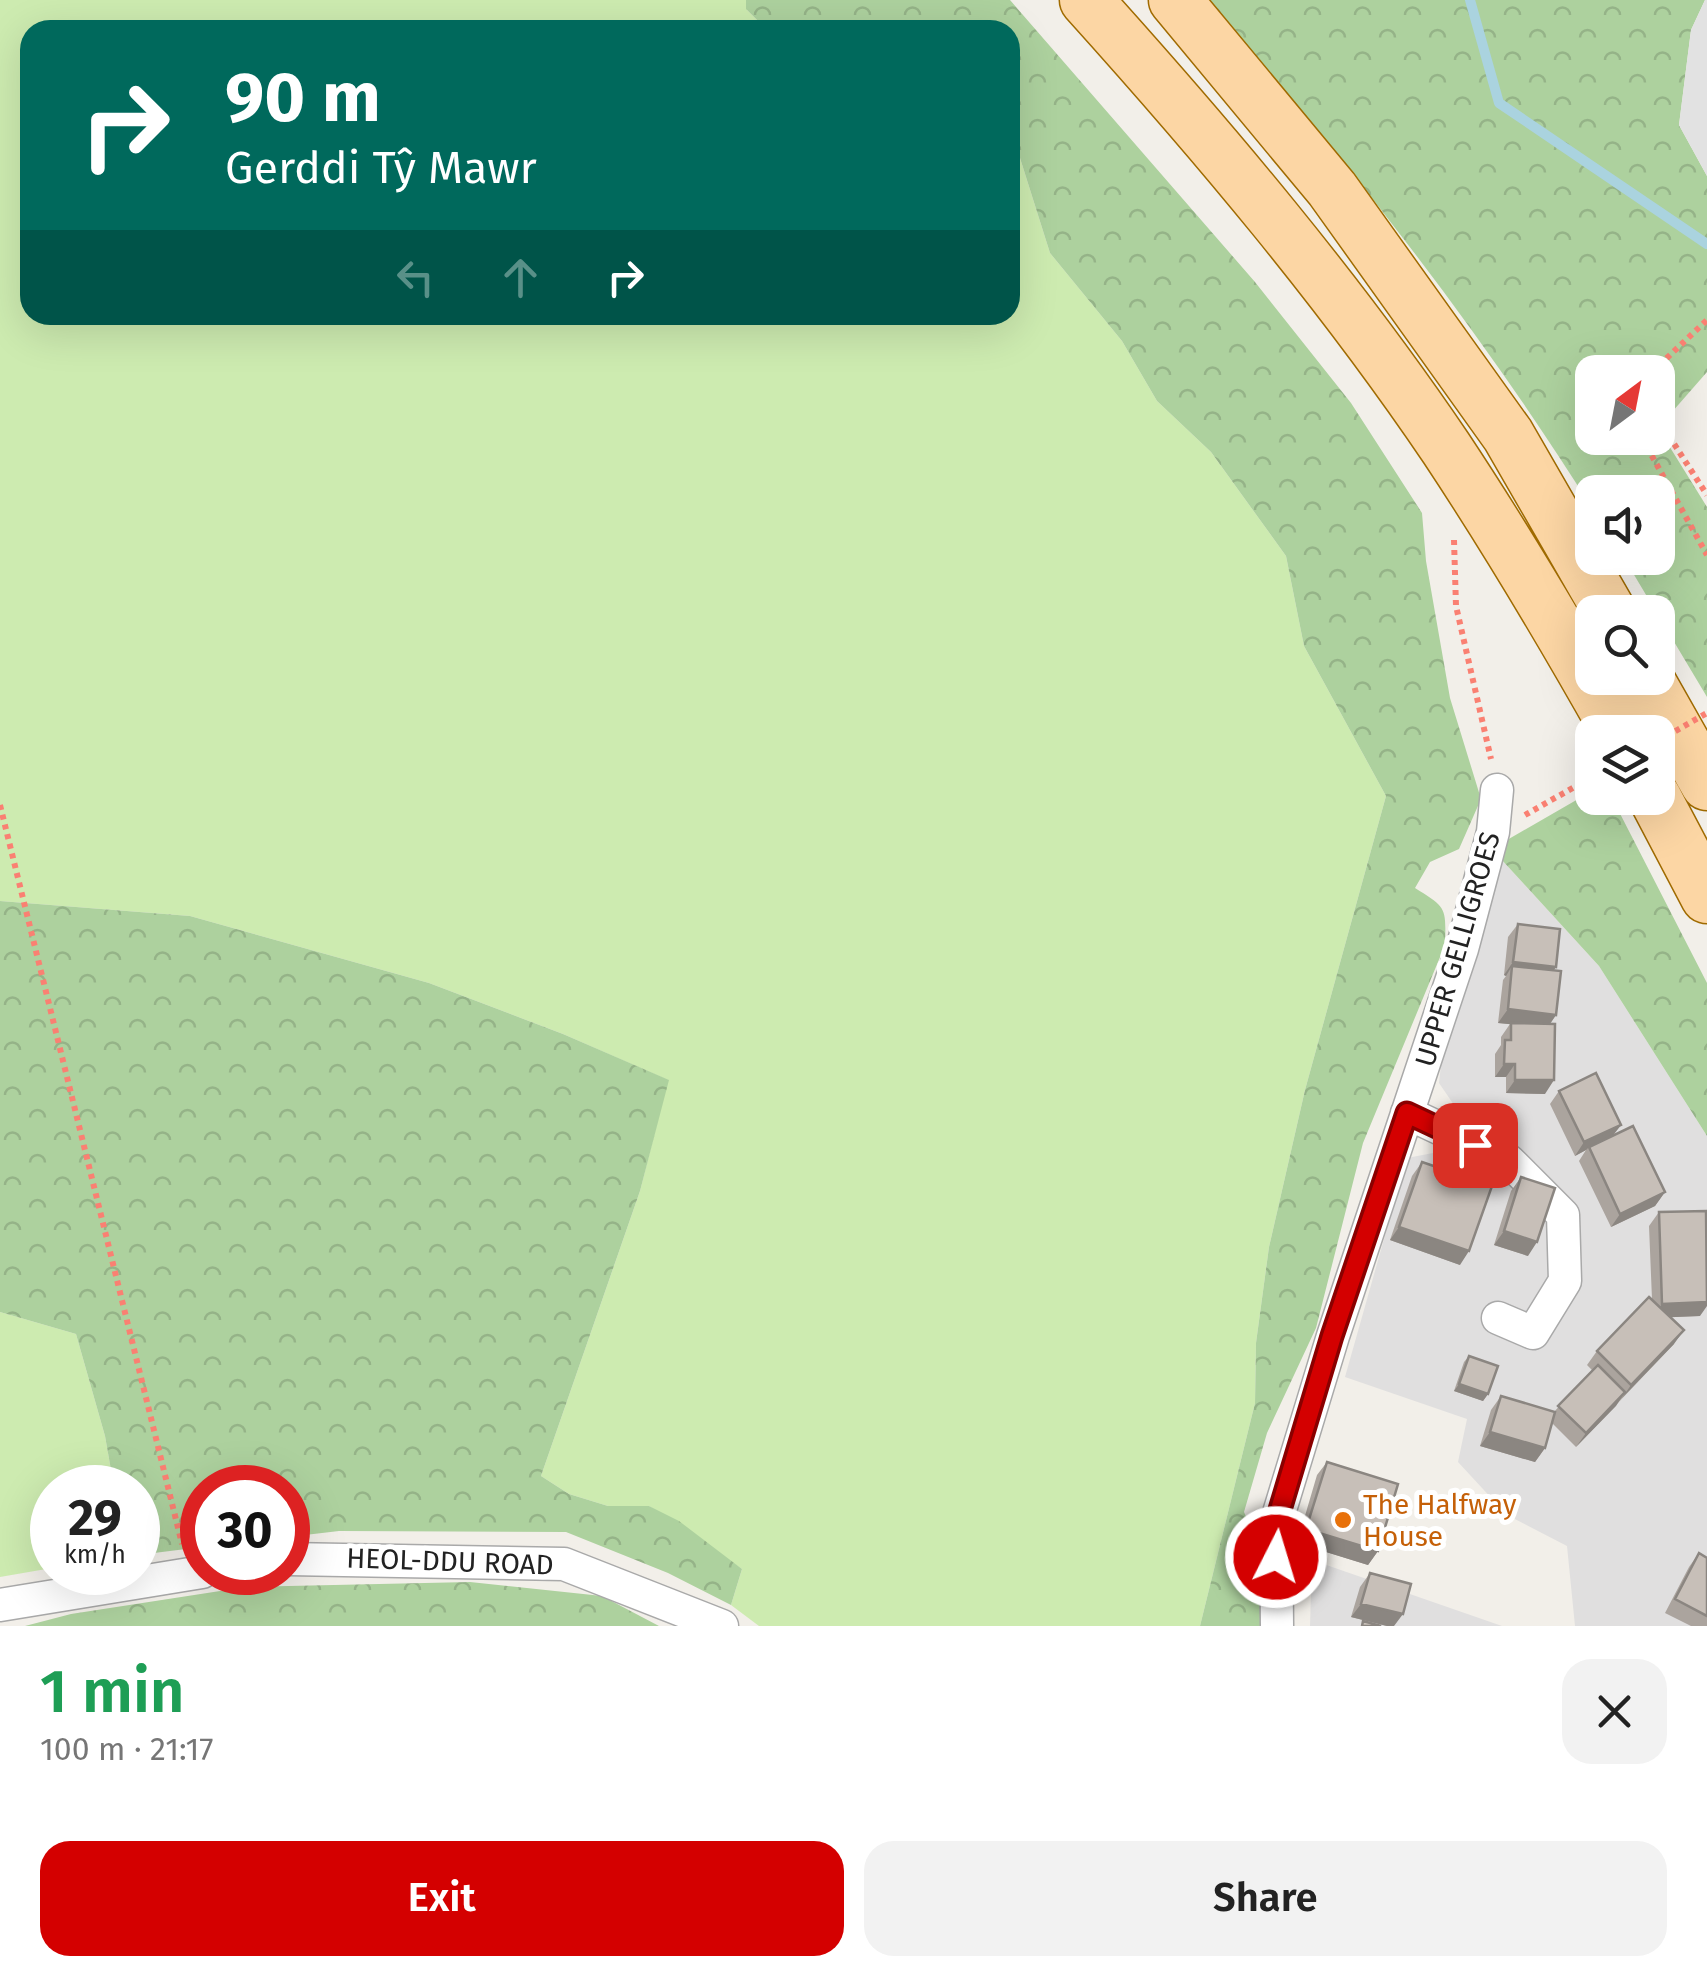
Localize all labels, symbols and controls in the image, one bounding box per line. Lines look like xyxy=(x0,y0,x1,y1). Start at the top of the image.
text: 90 m xyxy=(225,56,381,140)
icon: right xyxy=(60,60,190,190)
text: Gerddi Tŷ Mawr xyxy=(225,141,537,195)
icon: left xyxy=(388,250,443,305)
icon: ahead xyxy=(493,250,548,305)
icon: right xyxy=(598,250,653,305)
north arrow xyxy=(1575,355,1675,455)
map controls xyxy=(1575,355,1675,815)
button: sound xyxy=(1575,475,1675,575)
button: search xyxy=(1575,595,1675,695)
button: layers xyxy=(1575,715,1675,815)
street label: UPPER GELLIGROES xyxy=(1408,828,1507,1070)
pin xyxy=(1433,1103,1518,1188)
icon: arrive xyxy=(1448,1118,1503,1173)
speed limit sign: 30 xyxy=(180,1465,310,1595)
text: 29 xyxy=(68,1488,122,1548)
place label: The Halfway House xyxy=(1363,1488,1517,1553)
position arrow xyxy=(1224,1505,1328,1609)
marker: The Halfway House xyxy=(1332,1509,1354,1531)
text: km/h xyxy=(64,1540,126,1570)
street label: HEOL-DDU ROAD xyxy=(346,1541,554,1582)
text: 1 min xyxy=(40,1656,185,1728)
button: close xyxy=(1562,1659,1667,1764)
text: 100 m · 21:17 xyxy=(40,1730,213,1768)
button: Exit xyxy=(40,1841,844,1956)
button: Share xyxy=(864,1841,1667,1956)

